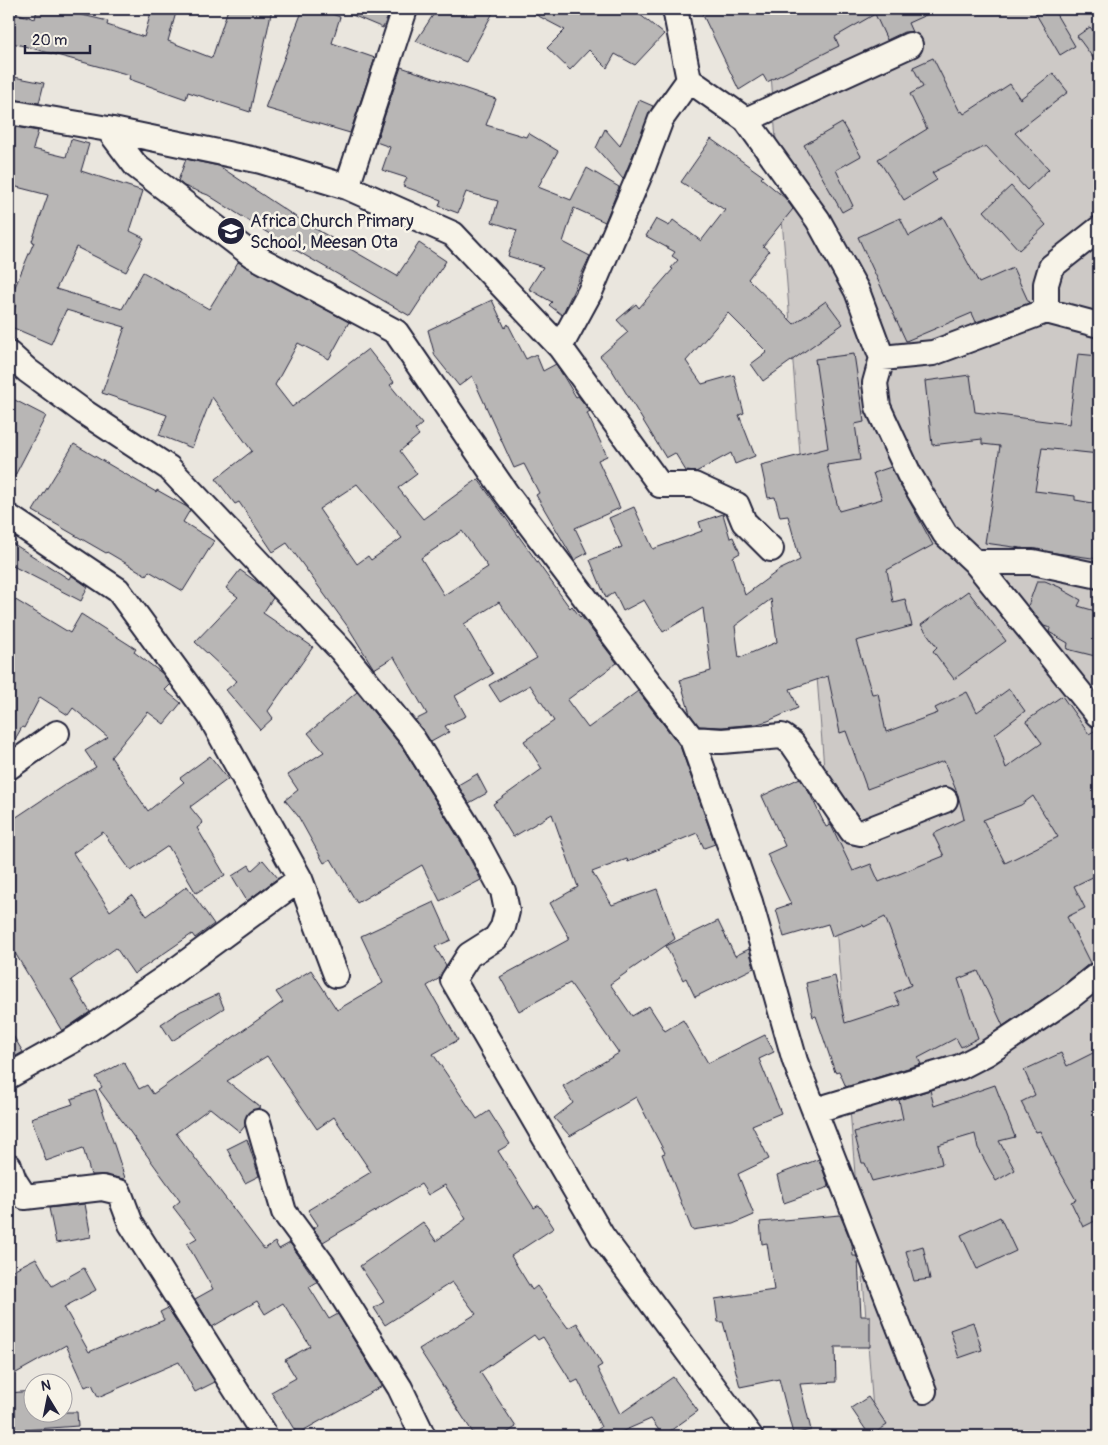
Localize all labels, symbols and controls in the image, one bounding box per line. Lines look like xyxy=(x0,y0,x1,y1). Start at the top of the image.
scale bar xyxy=(25,22,90,54)
text: 20 m xyxy=(32,31,67,50)
place label: Africa Church Primary School, Meesan Ota xyxy=(250,210,414,254)
school or university icon: Africa Church Primary School, Meesan Ota xyxy=(216,216,246,246)
north arrow xyxy=(22,1372,72,1422)
text: N xyxy=(40,1376,52,1395)

